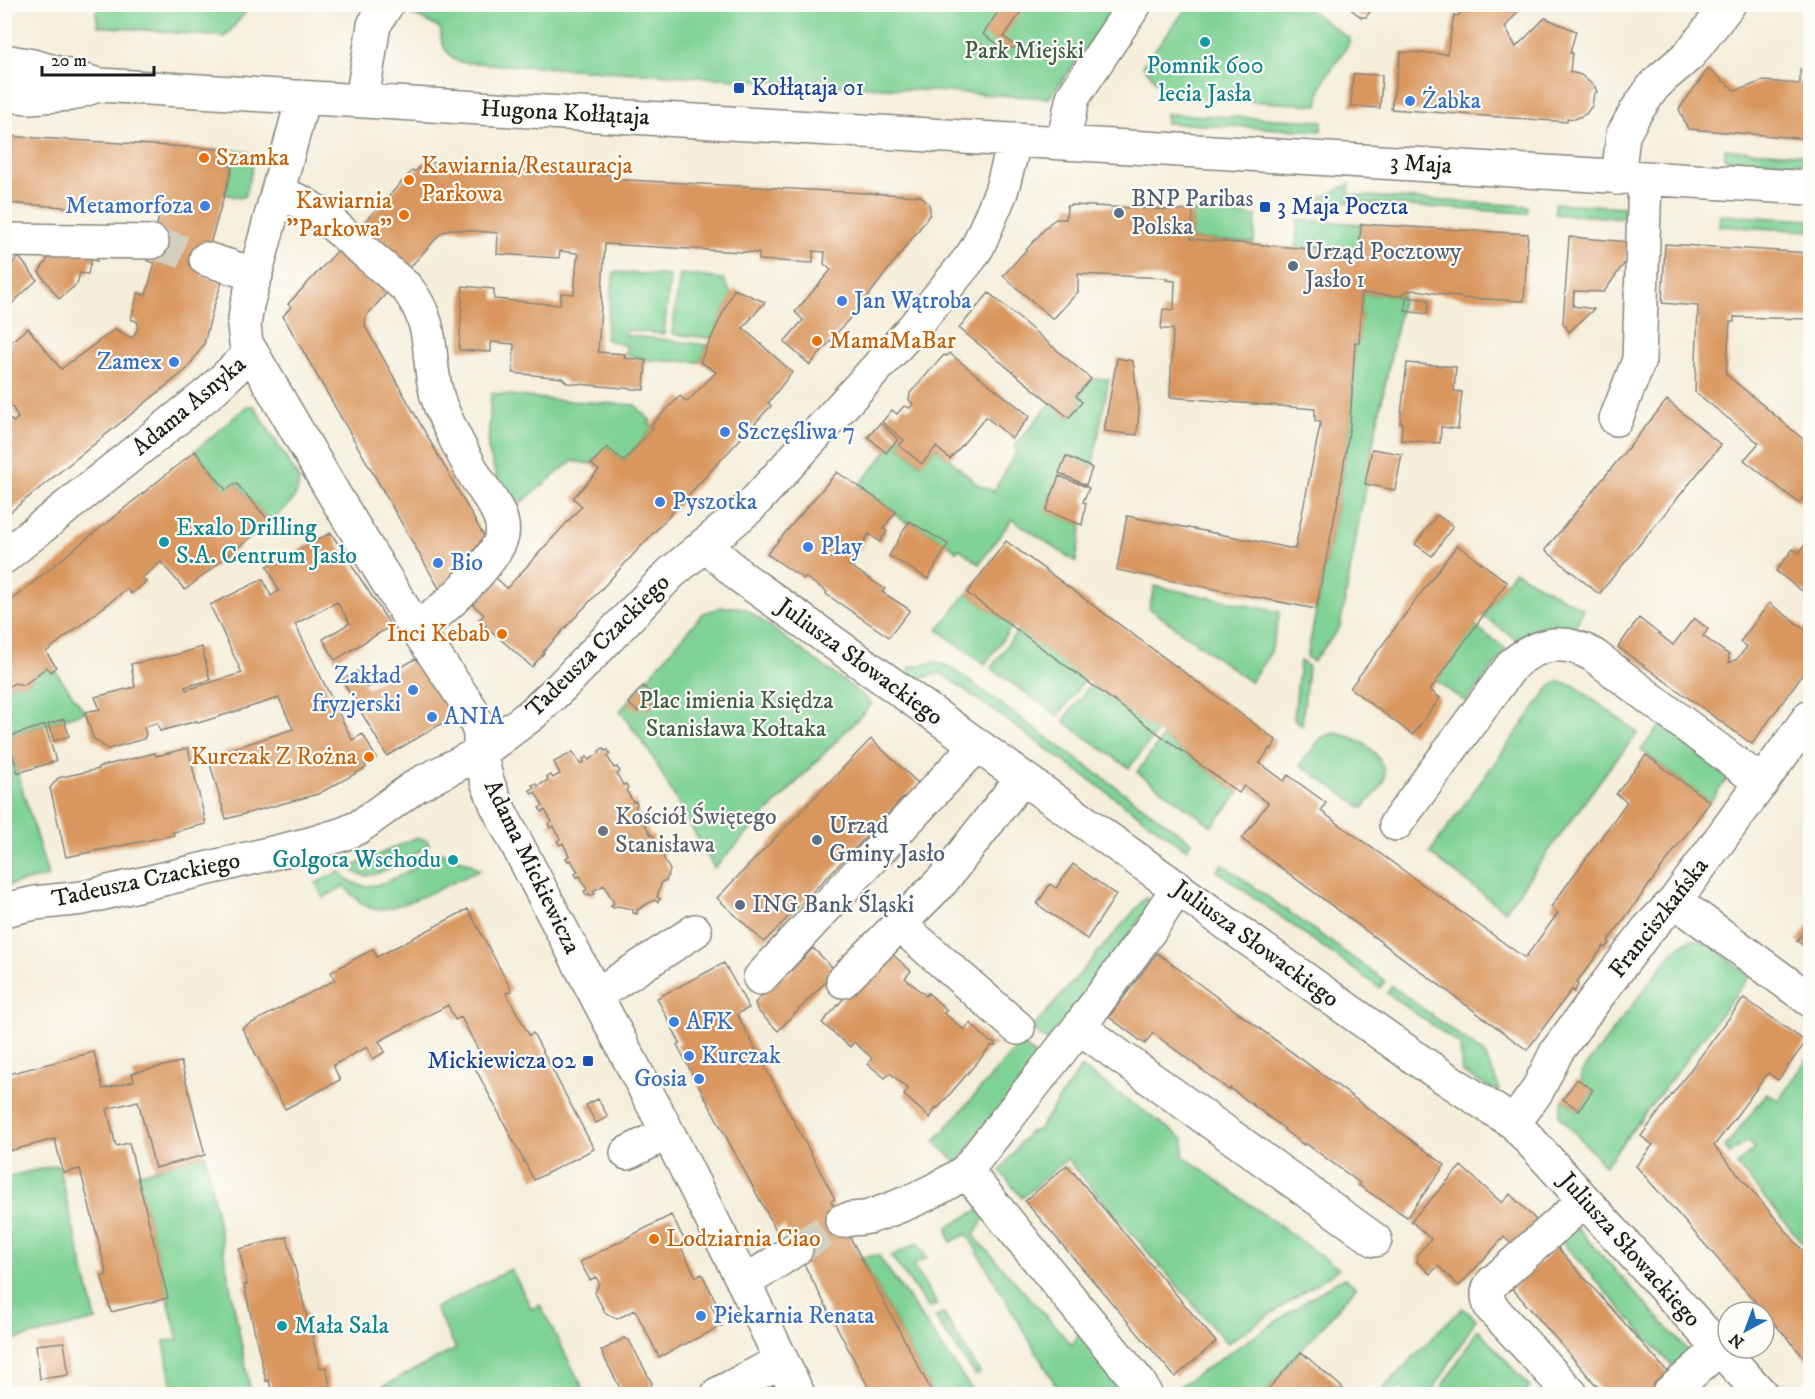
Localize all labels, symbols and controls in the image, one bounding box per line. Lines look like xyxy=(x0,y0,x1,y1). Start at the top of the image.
marker: Pomnik 600 lecia Jasła xyxy=(1198,35,1212,49)
park label: Park Miejski xyxy=(964,36,1084,66)
scale bar xyxy=(42,39,154,77)
text: 20 m xyxy=(51,50,87,72)
place label: Pomnik 600 lecia Jasła xyxy=(1146,51,1264,109)
place label: Kołłątaja 01 xyxy=(751,73,864,103)
marker: Kołłątaja 01 xyxy=(732,81,746,95)
place label: Żabka xyxy=(1422,85,1482,116)
street label: Hugona Kołłątaja xyxy=(480,94,651,132)
marker: Żabka xyxy=(1403,94,1417,108)
place label: Szamka xyxy=(216,143,290,173)
street label: 3 Maja xyxy=(1389,147,1454,181)
marker: Szamka xyxy=(197,151,211,165)
place label: Kawiarnia/Restauracja Parkowa xyxy=(421,151,634,209)
marker: Kawiarnia/Restauracja Parkowa xyxy=(402,173,416,187)
place label: BNP Paribas Polska xyxy=(1131,184,1254,242)
place label: Kawiarnia "Parkowa" xyxy=(287,186,393,244)
place label: Metamorfoza xyxy=(65,191,194,221)
place label: 3 Maja Poczta xyxy=(1277,192,1409,222)
marker: Metamorfoza xyxy=(198,199,212,213)
marker: 3 Maja Poczta xyxy=(1258,200,1272,214)
marker: BNP Paribas Polska xyxy=(1112,206,1126,220)
marker: Kawiarnia "Parkowa" xyxy=(397,208,411,222)
place label: Urząd Pocztowy Jasło 1 xyxy=(1303,237,1462,295)
marker: Urząd Pocztowy Jasło 1 xyxy=(1286,259,1300,273)
place label: Jan Wątroba xyxy=(852,286,972,316)
marker: Jan Wątroba xyxy=(835,294,849,308)
place label: MamaMaBar xyxy=(829,326,956,356)
marker: MamaMaBar xyxy=(810,334,824,348)
place label: Zamex xyxy=(97,347,162,377)
street label: Adama Asnyka xyxy=(126,349,253,462)
marker: Zamex xyxy=(167,355,181,369)
place label: Szczęśliwa 7 xyxy=(737,417,855,447)
marker: Szczęśliwa 7 xyxy=(718,425,732,439)
place label: Pyszotka xyxy=(672,487,758,517)
marker: Pyszotka xyxy=(653,495,667,509)
place label: Exalo Drilling S.A. Centrum Jasło xyxy=(176,513,357,571)
place label: Play xyxy=(820,532,863,562)
marker: Exalo Drilling S.A. Centrum Jasło xyxy=(157,535,171,549)
marker: Play xyxy=(801,540,815,554)
place label: Bio xyxy=(450,548,483,578)
marker: Bio xyxy=(431,556,445,570)
street label: Tadeusza Czackiego xyxy=(520,568,676,724)
street label: Juliusza Słowackiego xyxy=(769,591,949,732)
place label: Inci Kebab xyxy=(387,619,490,649)
marker: Inci Kebab xyxy=(495,627,509,641)
place label: Zakład fryzjerski xyxy=(312,661,401,719)
marker: Zakład fryzjerski xyxy=(406,683,420,697)
park label: Plac imienia Księdza Stanisława Kołtaka xyxy=(639,686,834,744)
place label: ANIA xyxy=(444,702,505,732)
marker: ANIA xyxy=(425,710,439,724)
place label: Kurczak Z Rożna xyxy=(191,742,358,772)
marker: Kurczak Z Rożna xyxy=(362,750,376,764)
street label: Adama Mickiewicza xyxy=(477,775,587,960)
place label: Kościół Świętego Stanisława xyxy=(615,801,777,860)
place label: Urząd Gminy Jasło xyxy=(829,811,945,869)
marker: Kościół Świętego Stanisława xyxy=(596,824,610,838)
marker: Urząd Gminy Jasło xyxy=(810,833,824,847)
street label: Tadeusza Czackiego xyxy=(49,845,243,915)
place label: Golgota Wschodu xyxy=(272,845,441,875)
street label: Franciszkańska xyxy=(1603,851,1716,984)
marker: Golgota Wschodu xyxy=(446,853,460,867)
street label: Juliusza Słowackiego xyxy=(1165,873,1345,1014)
place label: ING Bank Śląski xyxy=(752,889,914,920)
marker: ING Bank Śląski xyxy=(733,898,747,912)
place label: AFK xyxy=(686,1007,733,1037)
marker: AFK xyxy=(667,1015,681,1029)
place label: Kurczak xyxy=(701,1041,781,1071)
place label: Mickiewicza 02 xyxy=(427,1046,576,1076)
marker: Kurczak xyxy=(682,1049,696,1063)
marker: Mickiewicza 02 xyxy=(581,1054,595,1068)
place label: Gosia xyxy=(634,1064,688,1094)
marker: Gosia xyxy=(692,1072,706,1086)
street label: Juliusza Słowackiego xyxy=(1551,1165,1707,1334)
place label: Lodziarnia Ciao xyxy=(666,1224,821,1254)
marker: Lodziarnia Ciao xyxy=(647,1232,661,1246)
north arrow xyxy=(1716,1300,1776,1360)
place label: Piekarnia Renata xyxy=(713,1301,875,1331)
marker: Piekarnia Renata xyxy=(694,1309,708,1323)
place label: Mała Sala xyxy=(294,1311,390,1341)
marker: Mała Sala xyxy=(275,1319,289,1333)
text: N xyxy=(1725,1329,1748,1352)

